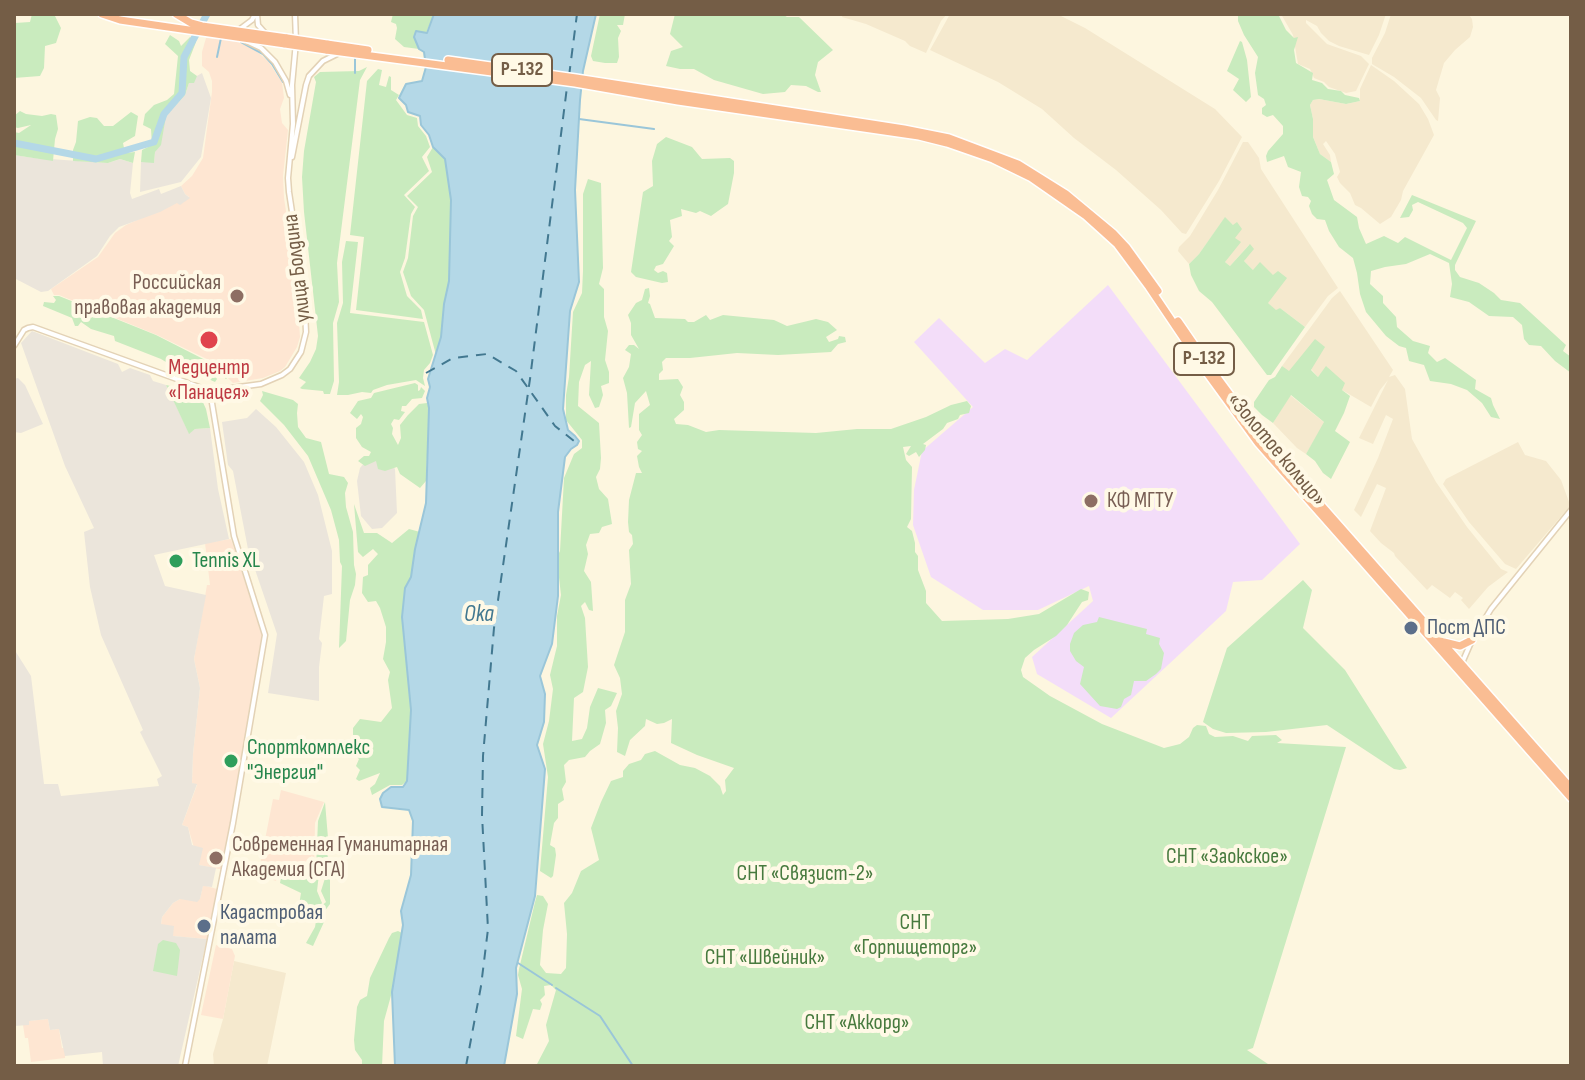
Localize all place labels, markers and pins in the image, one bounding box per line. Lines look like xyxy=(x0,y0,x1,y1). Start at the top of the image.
place label: Российская правовая академия xyxy=(74,270,221,322)
marker: Российская правовая академия xyxy=(228,287,246,305)
marker: Медцентр «Панацея» xyxy=(198,329,220,351)
place label: Медцентр «Панацея» xyxy=(168,355,250,406)
place label: КФ МГТУ xyxy=(1107,488,1173,514)
marker: КФ МГТУ xyxy=(1082,492,1100,510)
place label: Tennis XL xyxy=(192,548,260,574)
marker: Tennis XL xyxy=(167,552,185,570)
place label: Пост ДПС xyxy=(1427,615,1506,641)
marker: Пост ДПС xyxy=(1402,619,1420,637)
place label: Спорткомплекс "Энергия" xyxy=(247,735,370,786)
marker: Спорткомплекс "Энергия" xyxy=(222,752,240,770)
place label: Современная Гуманитарная Академия (СГА) xyxy=(232,832,448,884)
marker: Современная Гуманитарная Академия (СГА) xyxy=(207,849,225,867)
place label: Кадастровая палата xyxy=(220,900,323,952)
marker: Кадастровая палата xyxy=(195,917,213,935)

